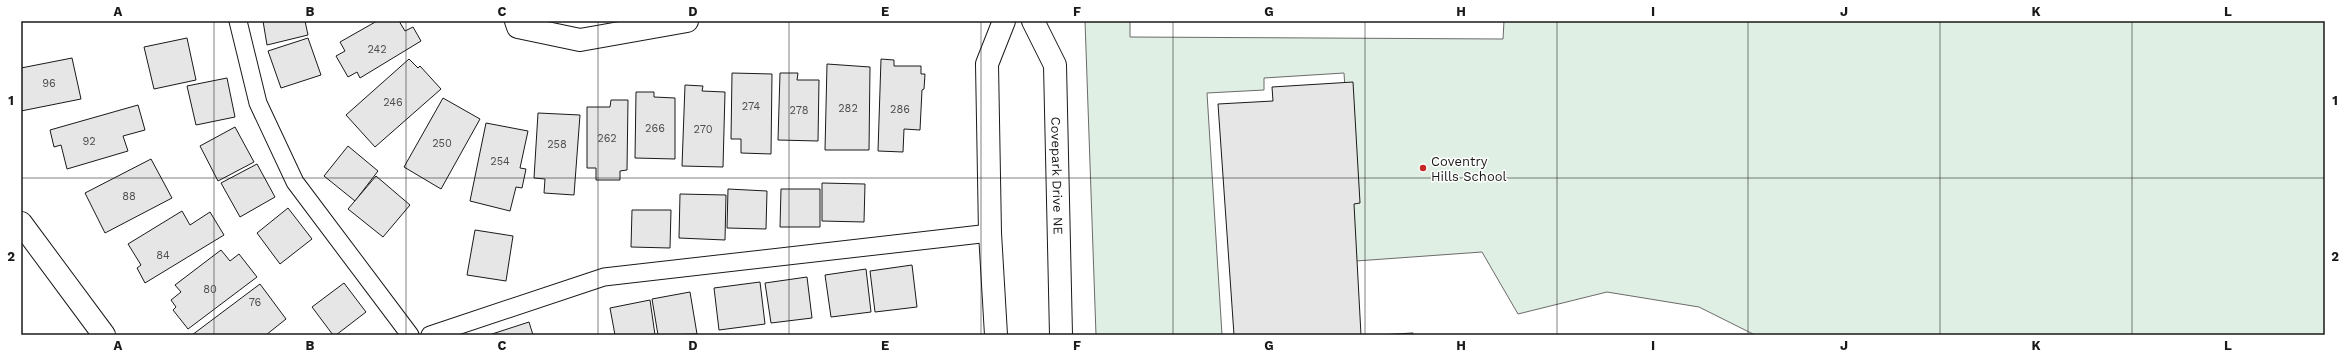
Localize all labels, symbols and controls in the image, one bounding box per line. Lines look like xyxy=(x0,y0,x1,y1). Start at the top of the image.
text: A xyxy=(114,4,123,19)
text: B xyxy=(306,4,315,19)
text: C xyxy=(498,4,507,19)
text: D xyxy=(688,4,698,19)
text: E xyxy=(881,4,889,19)
text: F xyxy=(1073,4,1081,19)
text: G xyxy=(1264,4,1274,19)
text: H xyxy=(1456,4,1466,19)
text: I xyxy=(1651,4,1655,19)
text: J xyxy=(1840,4,1848,19)
text: K xyxy=(2031,4,2041,19)
text: L xyxy=(2224,4,2232,19)
house number: 242 xyxy=(367,43,387,56)
house number: 96 xyxy=(42,77,56,90)
text: 1 xyxy=(8,93,14,108)
text: 1 xyxy=(2332,93,2338,108)
house number: 246 xyxy=(383,96,403,109)
house number: 274 xyxy=(742,100,760,113)
house number: 282 xyxy=(838,102,858,115)
house number: 286 xyxy=(890,103,910,116)
house number: 278 xyxy=(790,104,809,117)
street label: Covepark Drive NE xyxy=(1048,117,1066,235)
house number: 266 xyxy=(645,122,665,135)
house number: 270 xyxy=(694,123,713,136)
house number: 262 xyxy=(597,132,617,145)
house number: 92 xyxy=(82,135,96,148)
house number: 250 xyxy=(432,137,452,150)
house number: 258 xyxy=(547,138,567,151)
place label: Coventry Hills School xyxy=(1431,154,1507,184)
house number: 254 xyxy=(490,155,510,168)
marker: Coventry Hills School xyxy=(1418,163,1428,173)
house number: 88 xyxy=(122,190,136,203)
text: 2 xyxy=(7,249,15,264)
house number: 84 xyxy=(156,249,170,262)
text: 2 xyxy=(2331,249,2339,264)
house number: 80 xyxy=(203,283,217,296)
house number: 76 xyxy=(249,296,262,309)
text: A xyxy=(114,338,123,353)
text: B xyxy=(306,338,315,353)
text: C xyxy=(498,338,507,353)
text: D xyxy=(688,338,698,353)
text: E xyxy=(881,338,889,353)
text: F xyxy=(1073,338,1081,353)
text: G xyxy=(1264,338,1274,353)
text: H xyxy=(1456,338,1466,353)
text: I xyxy=(1651,338,1655,353)
text: J xyxy=(1840,338,1848,353)
text: K xyxy=(2031,338,2041,353)
text: L xyxy=(2224,338,2232,353)

